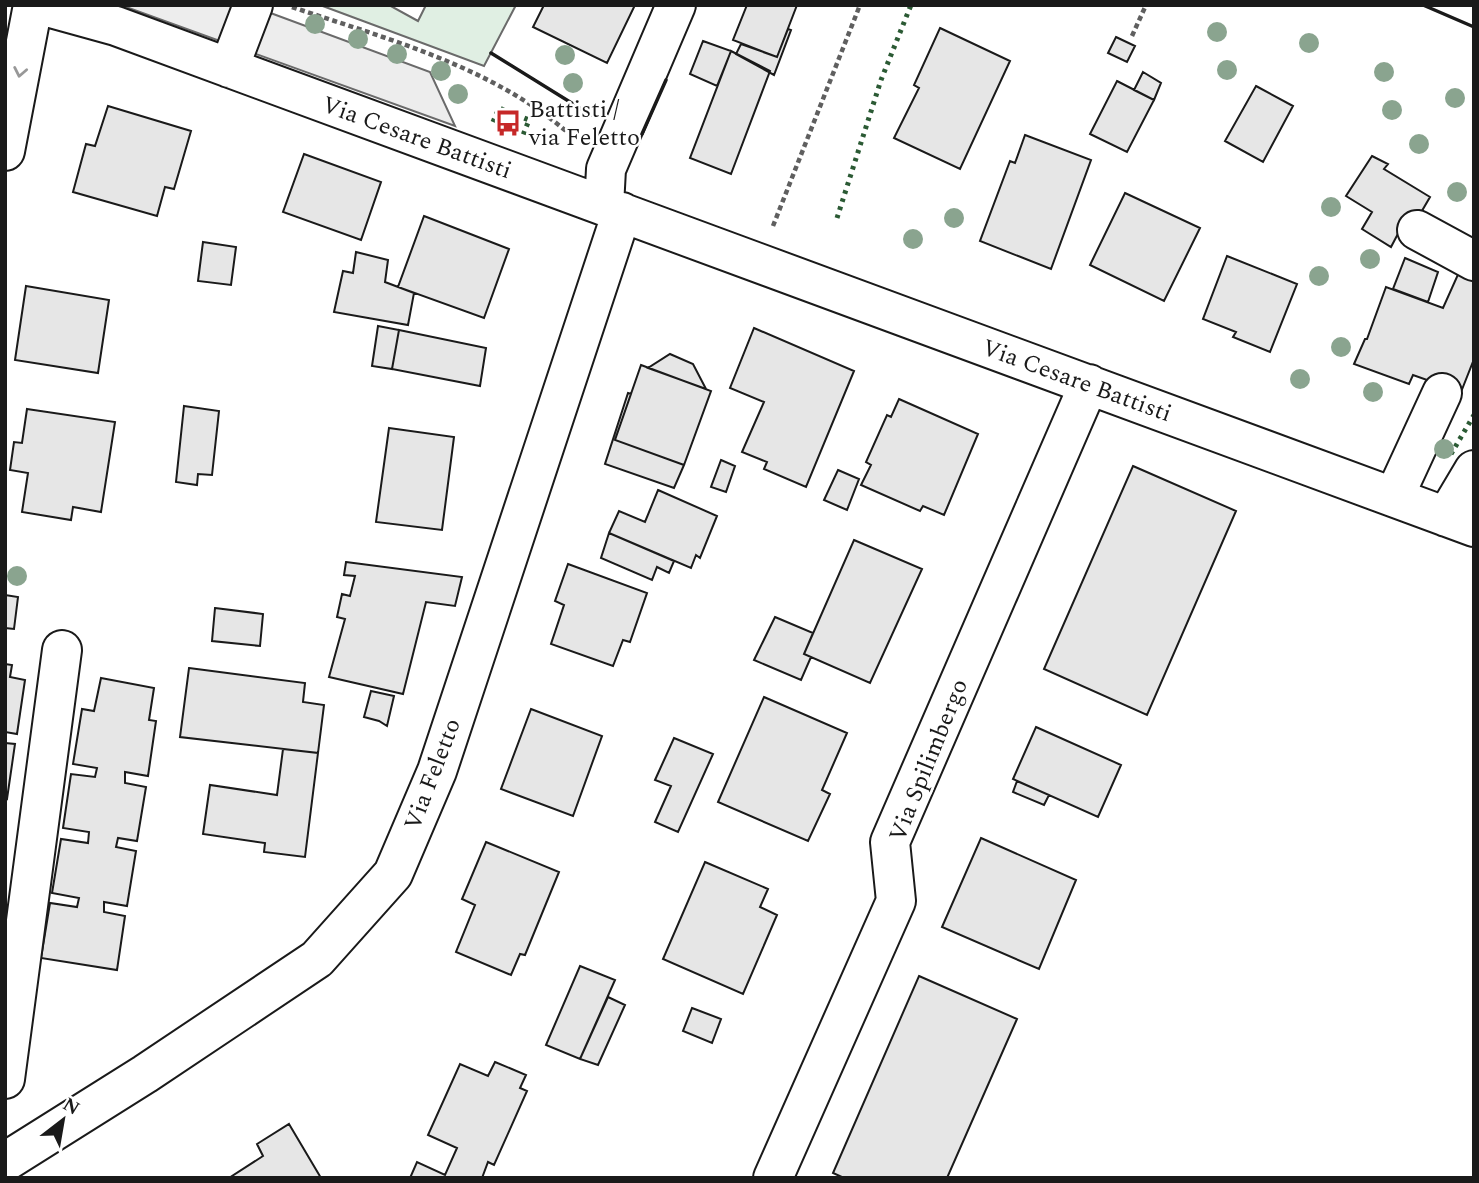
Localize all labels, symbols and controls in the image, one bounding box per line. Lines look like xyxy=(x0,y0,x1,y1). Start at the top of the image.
one-way arrow xyxy=(13,66,28,78)
street label: Via Cesare Battisti xyxy=(317,87,517,189)
place label: Battisti / via Feletto xyxy=(528,92,640,156)
bus stop icon: Battisti / via Feletto xyxy=(493,108,523,138)
street label: Via Cesare Battisti xyxy=(977,330,1177,432)
street label: Via Spilimbergo xyxy=(880,674,978,847)
street label: Via Feletto xyxy=(395,713,471,836)
north arrow xyxy=(28,1085,98,1155)
text: N xyxy=(57,1090,85,1123)

